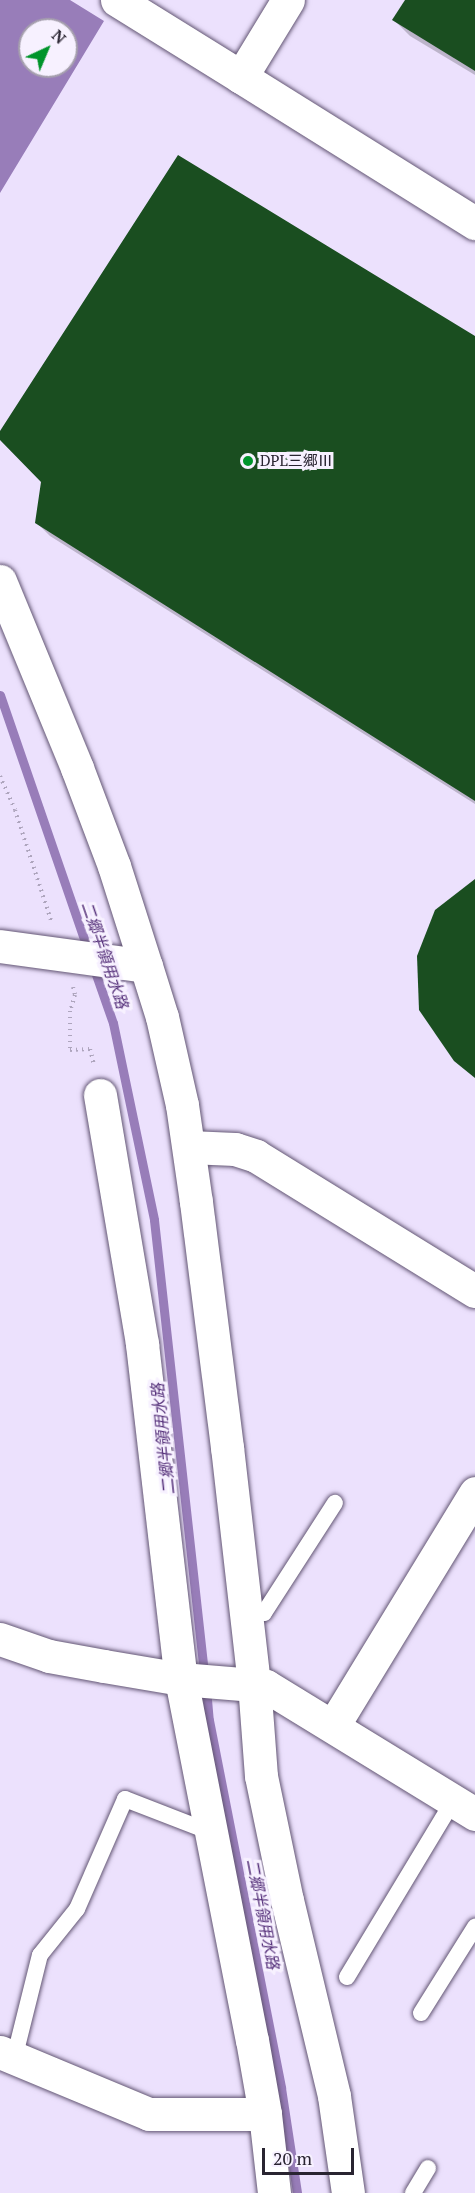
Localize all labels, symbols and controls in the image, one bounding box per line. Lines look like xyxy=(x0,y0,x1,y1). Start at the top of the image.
north arrow xyxy=(18,18,78,78)
text: N xyxy=(47,24,71,49)
place label: DPL三郷Ⅲ xyxy=(260,452,333,470)
marker: DPL三郷Ⅲ xyxy=(241,454,255,468)
water label: 二郷半領用水路 xyxy=(78,899,132,1011)
water label: 二郷半領用水路 xyxy=(148,1382,178,1496)
water label: 二郷半領用水路 xyxy=(243,1857,283,1971)
scale bar xyxy=(265,2136,356,2174)
text: 20 m xyxy=(273,2146,312,2170)

